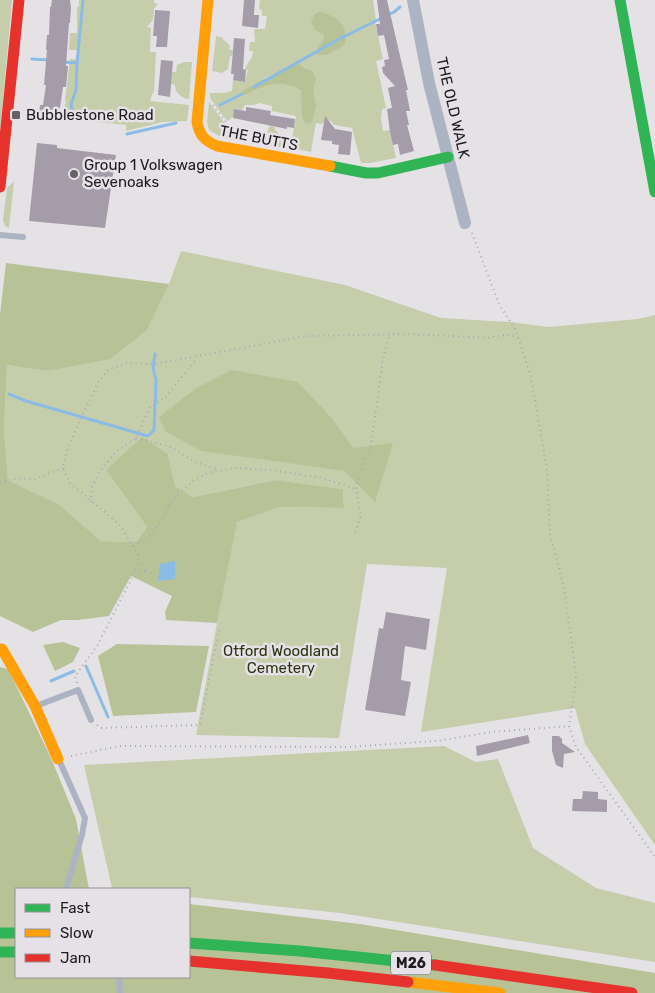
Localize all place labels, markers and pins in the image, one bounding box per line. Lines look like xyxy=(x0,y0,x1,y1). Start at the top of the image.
place label: Bubblestone Road xyxy=(26,106,154,124)
marker: Bubblestone Road xyxy=(10,109,22,121)
place label: Group 1 Volkswagen Sevenoaks xyxy=(84,156,223,191)
marker: Group 1 Volkswagen Sevenoaks xyxy=(68,168,80,180)

